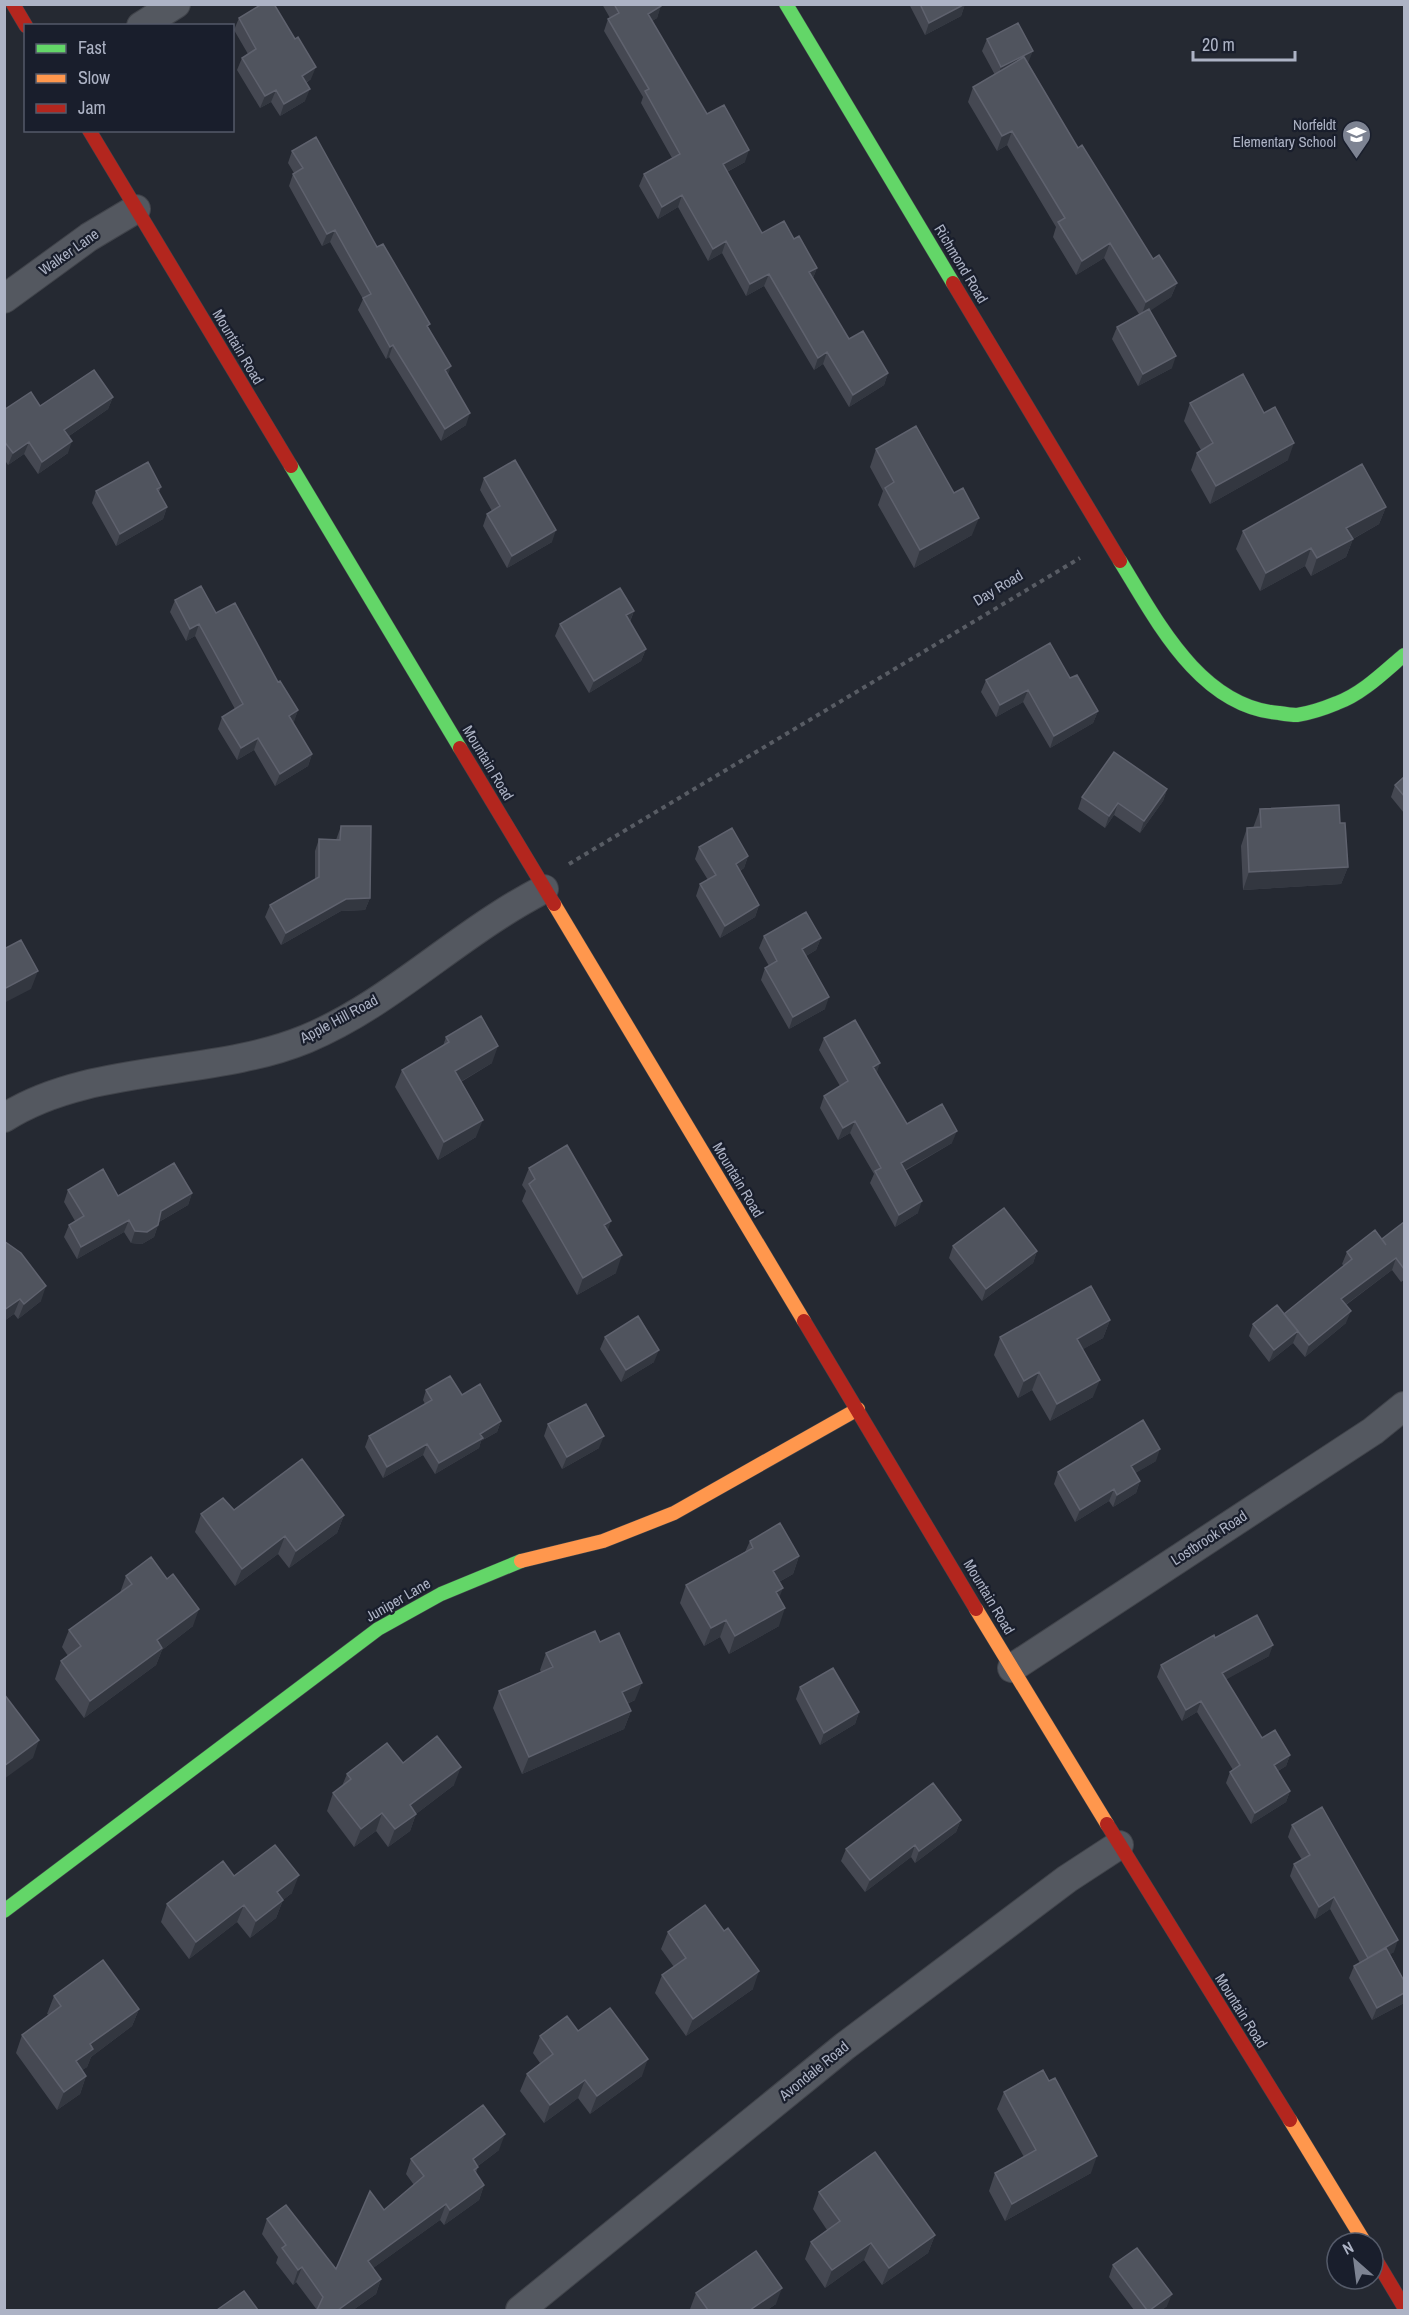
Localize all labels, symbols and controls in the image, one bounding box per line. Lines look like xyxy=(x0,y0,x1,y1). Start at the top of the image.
legend xyxy=(24,24,234,132)
scale bar xyxy=(1193,24,1295,62)
text: 20 m xyxy=(1202,32,1235,57)
text: Fast xyxy=(78,35,106,60)
text: Slow xyxy=(78,65,110,90)
text: Jam xyxy=(78,95,106,120)
place label: Norfeldt Elementary School xyxy=(1233,114,1337,152)
school or university icon: Norfeldt Elementary School xyxy=(1341,118,1373,160)
street label: Richmond Road xyxy=(930,220,993,307)
street label: Walker Lane xyxy=(35,223,103,280)
street label: Mountain Road xyxy=(208,305,269,388)
street label: Day Road xyxy=(969,564,1027,611)
street label: Mountain Road xyxy=(458,721,519,804)
street label: Apple Hill Road xyxy=(295,989,381,1048)
street label: Mountain Road xyxy=(708,1138,769,1221)
street label: Lostbrook Road xyxy=(1167,1505,1251,1570)
street label: Mountain Road xyxy=(959,1555,1020,1638)
street label: Juniper Lane xyxy=(361,1572,434,1627)
street label: Mountain Road xyxy=(1210,1970,1273,2052)
street label: Avondale Road xyxy=(774,2036,853,2106)
north arrow xyxy=(1325,2231,1385,2291)
text: N xyxy=(1339,2236,1357,2260)

